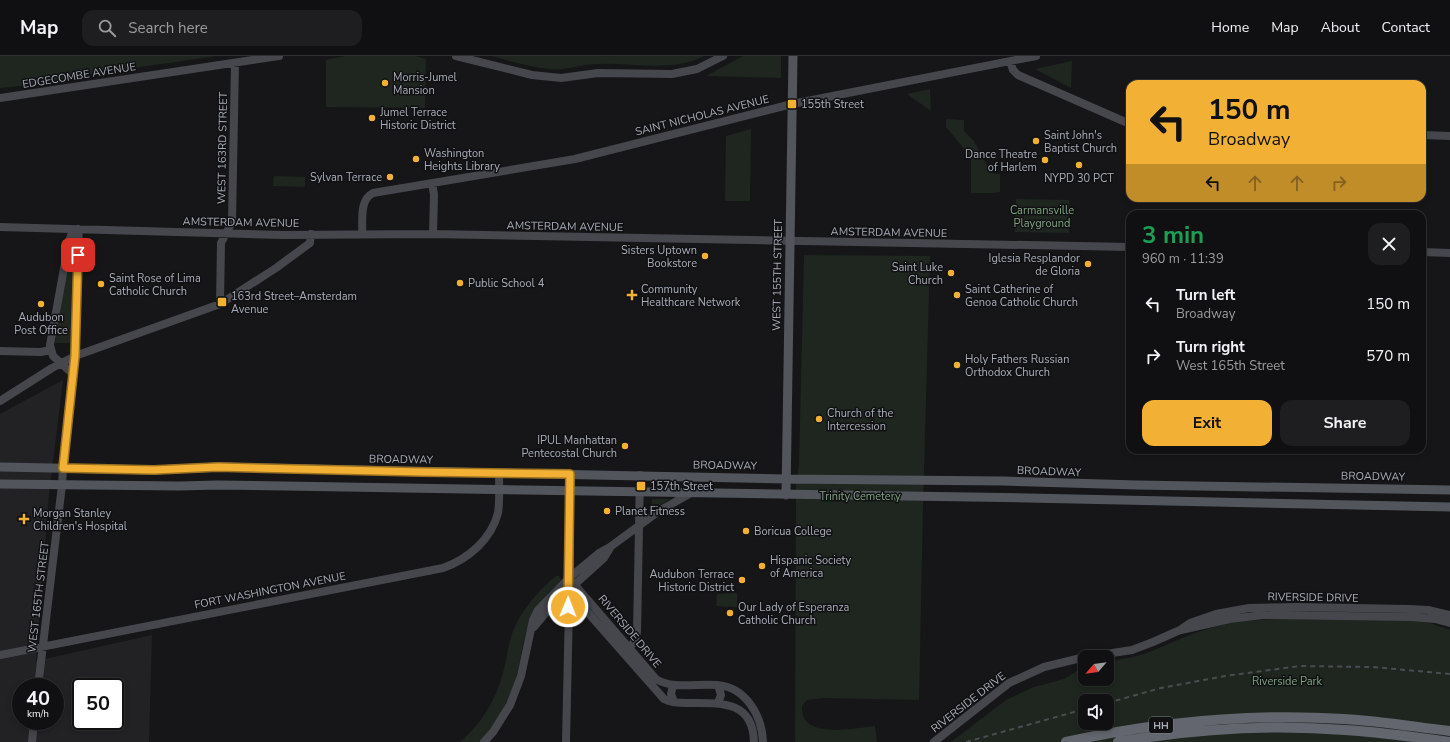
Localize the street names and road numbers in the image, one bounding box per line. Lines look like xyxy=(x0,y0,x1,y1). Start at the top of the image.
street label: EDGECOMBE AVENUE xyxy=(21,59,137,92)
street label: WEST 163RD STREET xyxy=(214,91,231,204)
street label: SAINT NICHOLAS AVENUE xyxy=(634,92,771,139)
street label: AMSTERDAM AVENUE xyxy=(183,214,299,231)
street label: AMSTERDAM AVENUE xyxy=(507,218,623,235)
street label: WEST 155TH STREET xyxy=(769,219,786,331)
street label: AMSTERDAM AVENUE xyxy=(831,224,947,241)
street label: BROADWAY xyxy=(369,451,434,468)
street label: BROADWAY xyxy=(693,457,758,474)
street label: BROADWAY xyxy=(1017,463,1082,480)
street label: BROADWAY xyxy=(1341,468,1406,485)
street label: WEST 165TH STREET xyxy=(24,540,53,654)
street label: FORT WASHINGTON AVENUE xyxy=(193,568,347,613)
street label: RIVERSIDE DRIVE xyxy=(1267,589,1359,606)
street label: RIVERSIDE DRIVE xyxy=(595,592,665,671)
street label: RIVERSIDE DRIVE xyxy=(928,669,1009,736)
road number: HH xyxy=(1149,717,1173,733)

